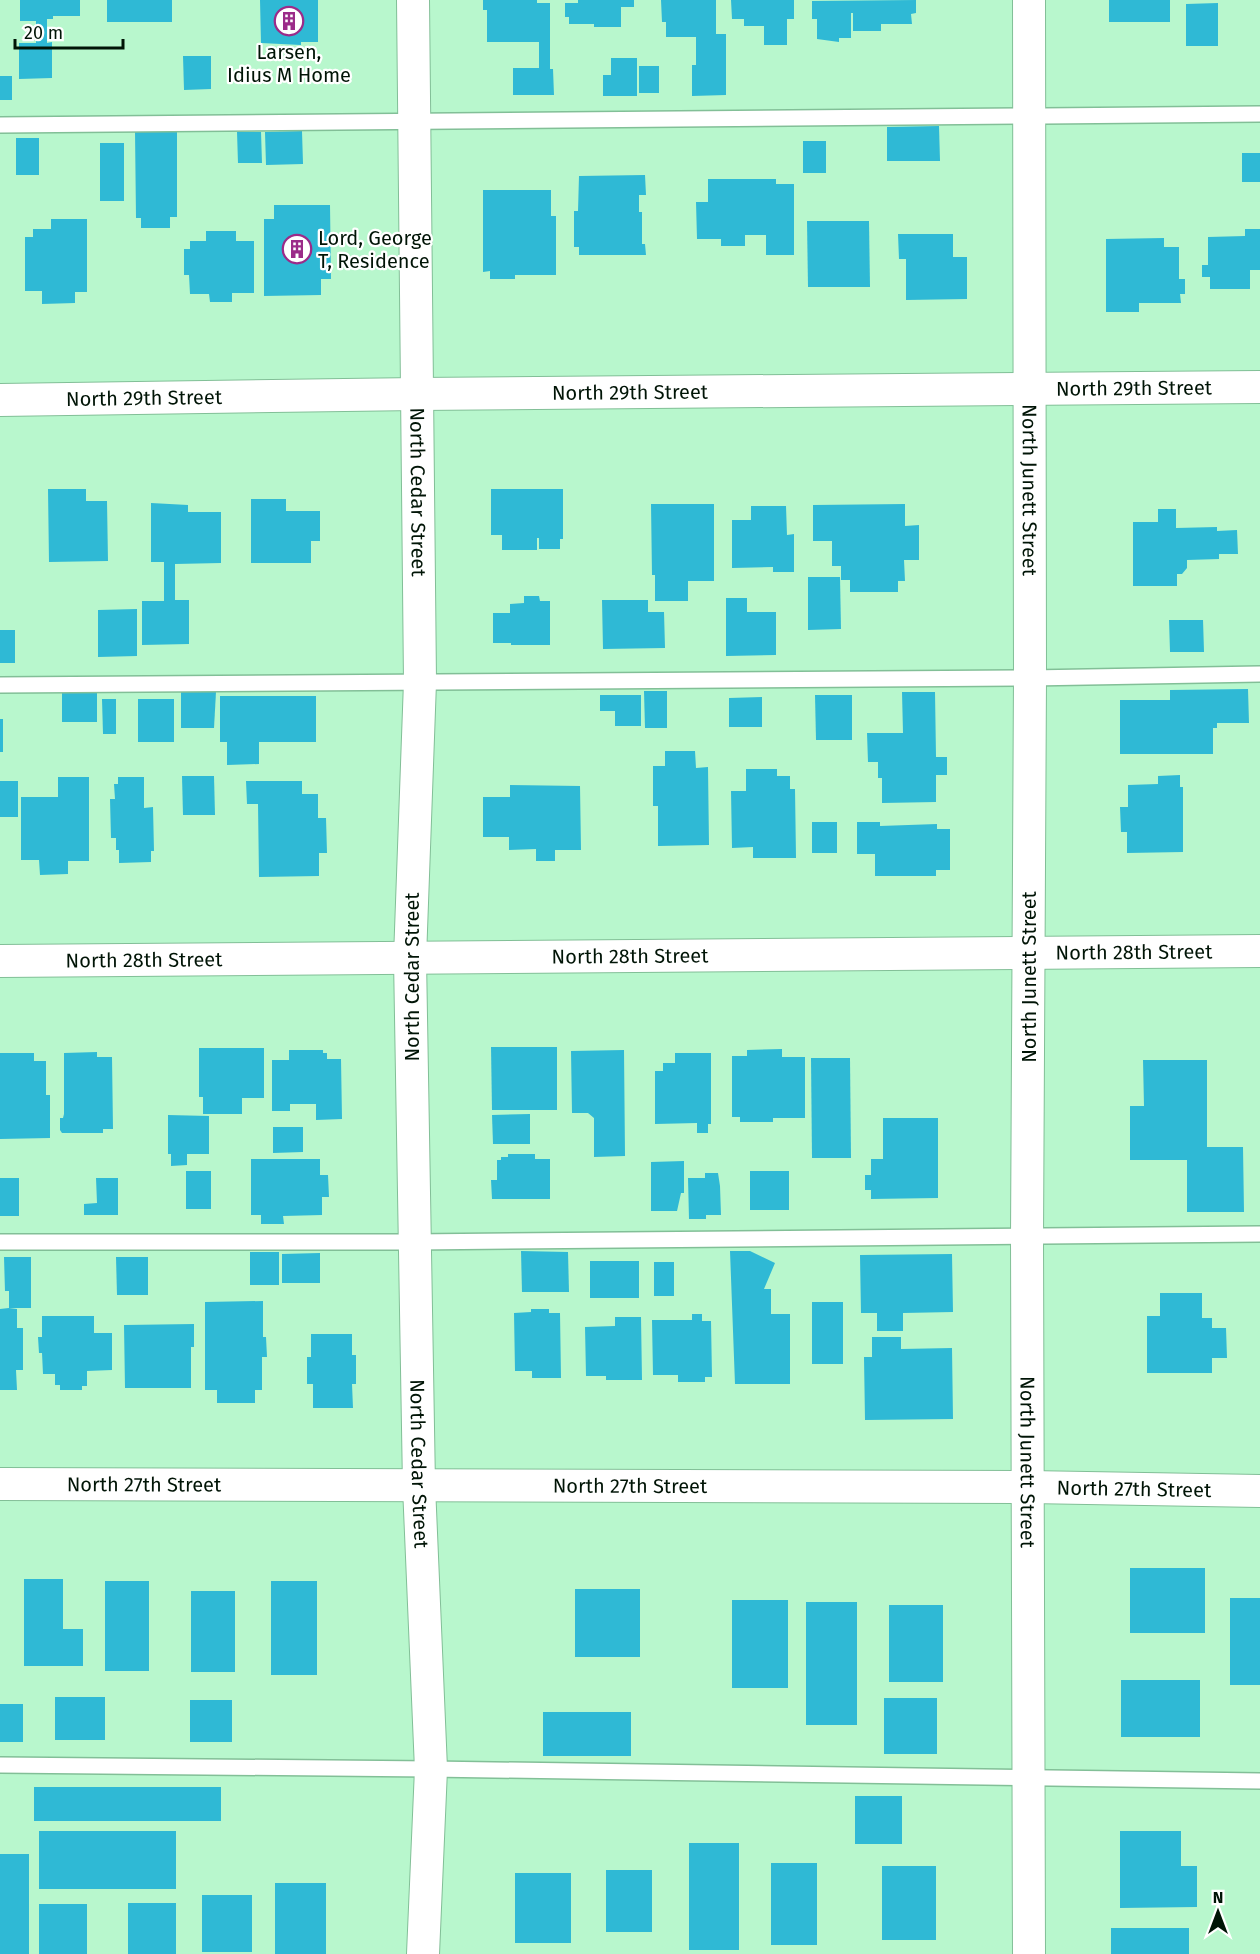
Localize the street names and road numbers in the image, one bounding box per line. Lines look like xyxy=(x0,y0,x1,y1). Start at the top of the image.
street label: North 29th Street xyxy=(1056,375,1213,401)
street label: North 29th Street xyxy=(552,380,709,405)
street label: North 29th Street xyxy=(66,385,223,411)
street label: North Junett Street xyxy=(1018,404,1042,577)
street label: North Cedar Street xyxy=(405,407,431,578)
street label: North Junett Street xyxy=(1017,890,1041,1063)
street label: North Cedar Street xyxy=(400,892,424,1062)
street label: North 28th Street xyxy=(1055,939,1213,965)
street label: North 28th Street xyxy=(551,943,709,969)
street label: North 28th Street xyxy=(65,947,223,972)
street label: North Junett Street xyxy=(1015,1376,1040,1549)
street label: North Cedar Street xyxy=(405,1379,434,1550)
street label: North 27th Street xyxy=(67,1472,222,1497)
street label: North 27th Street xyxy=(553,1474,708,1498)
street label: North 27th Street xyxy=(1057,1475,1212,1502)

